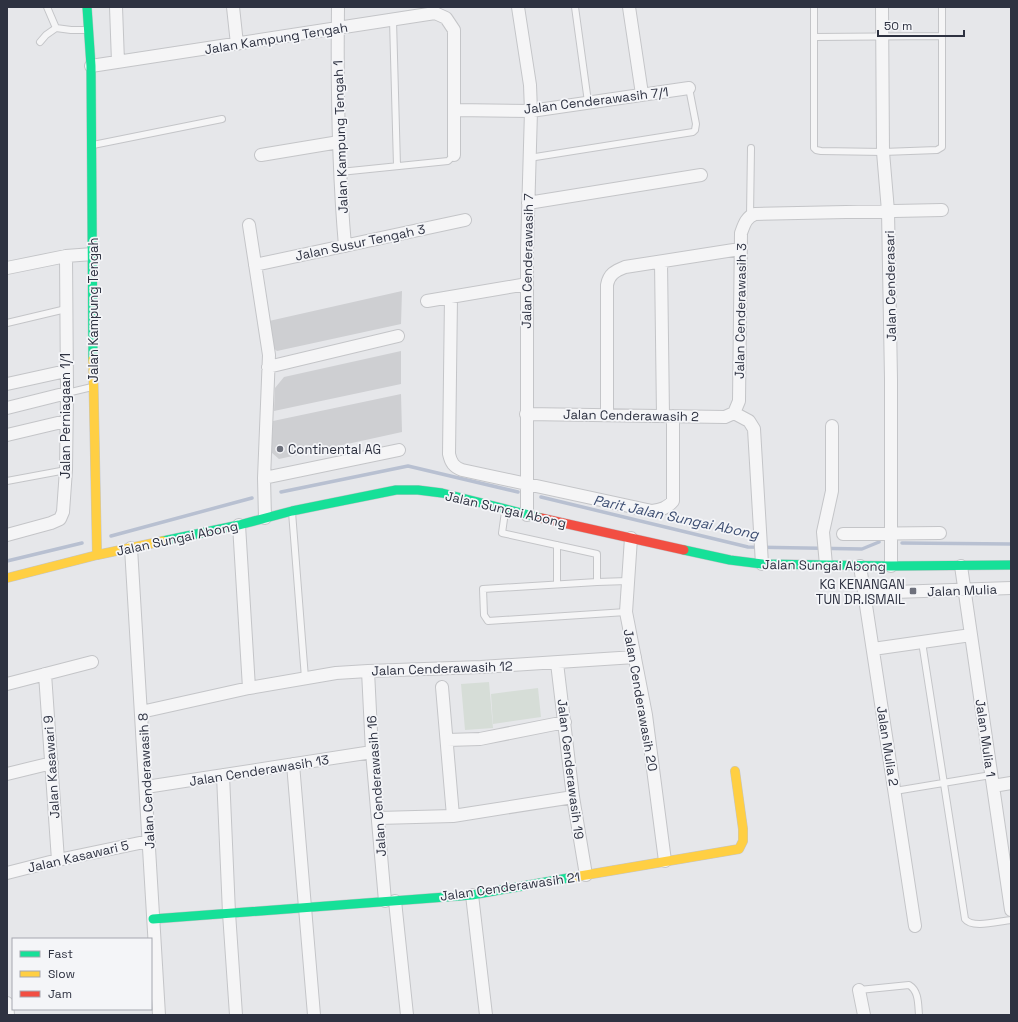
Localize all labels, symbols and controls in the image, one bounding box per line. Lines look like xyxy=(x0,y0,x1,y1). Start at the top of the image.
scale bar xyxy=(878,12,964,38)
text: 50 m xyxy=(884,18,912,34)
street label: Jalan Kampung Tengah xyxy=(203,19,349,58)
street label: Jalan Kampung Tengah 1 xyxy=(329,60,352,214)
street label: Jalan Cenderawasih 7/1 xyxy=(523,83,669,118)
street label: Jalan Cenderawasih 7 xyxy=(518,193,537,329)
street label: Jalan Susur Tengah 3 xyxy=(294,220,427,265)
street label: Jalan Cenderasari xyxy=(881,230,900,342)
street label: Jalan Kampung Tengah xyxy=(85,238,102,382)
street label: Jalan Cenderawasih 3 xyxy=(731,243,750,379)
street label: Jalan Perniagaan 1/1 xyxy=(57,353,74,479)
street label: Jalan Cenderawasih 2 xyxy=(563,406,699,425)
place label: Continental AG xyxy=(288,441,381,458)
marker: Continental AG xyxy=(275,444,285,454)
street label: Jalan Sungai Abong xyxy=(444,487,568,532)
water label: Parit Jalan Sungai Abong xyxy=(592,491,761,544)
street label: Jalan Sungai Abong xyxy=(115,517,239,560)
street label: Jalan Sungai Abong xyxy=(762,556,886,575)
place label: KG KENANGAN TUN DR.ISMAIL xyxy=(816,576,905,608)
street label: Jalan Mulia xyxy=(927,581,998,600)
marker: KG KENANGAN TUN DR.ISMAIL xyxy=(908,586,918,596)
street label: Jalan Cenderawasih 20 xyxy=(620,628,661,773)
street label: Jalan Cenderawasih 12 xyxy=(371,658,513,679)
street label: Jalan Cenderawasih 19 xyxy=(553,698,588,840)
street label: Jalan Mulia 1 xyxy=(972,698,999,778)
street label: Jalan Mulia 2 xyxy=(873,705,902,788)
street label: Jalan Cenderawasih 8 xyxy=(134,713,159,849)
street label: Jalan Kasawari 9 xyxy=(39,715,64,819)
street label: Jalan Cenderawasih 16 xyxy=(363,715,390,857)
street label: Jalan Cenderawasih 13 xyxy=(188,751,330,790)
street label: Jalan Kasawari 5 xyxy=(26,837,131,876)
street label: Jalan Cenderawasih 21 xyxy=(439,868,581,905)
legend xyxy=(12,938,152,1010)
text: Fast xyxy=(48,946,73,962)
text: Slow xyxy=(48,966,75,982)
text: Jam xyxy=(48,986,72,1002)

